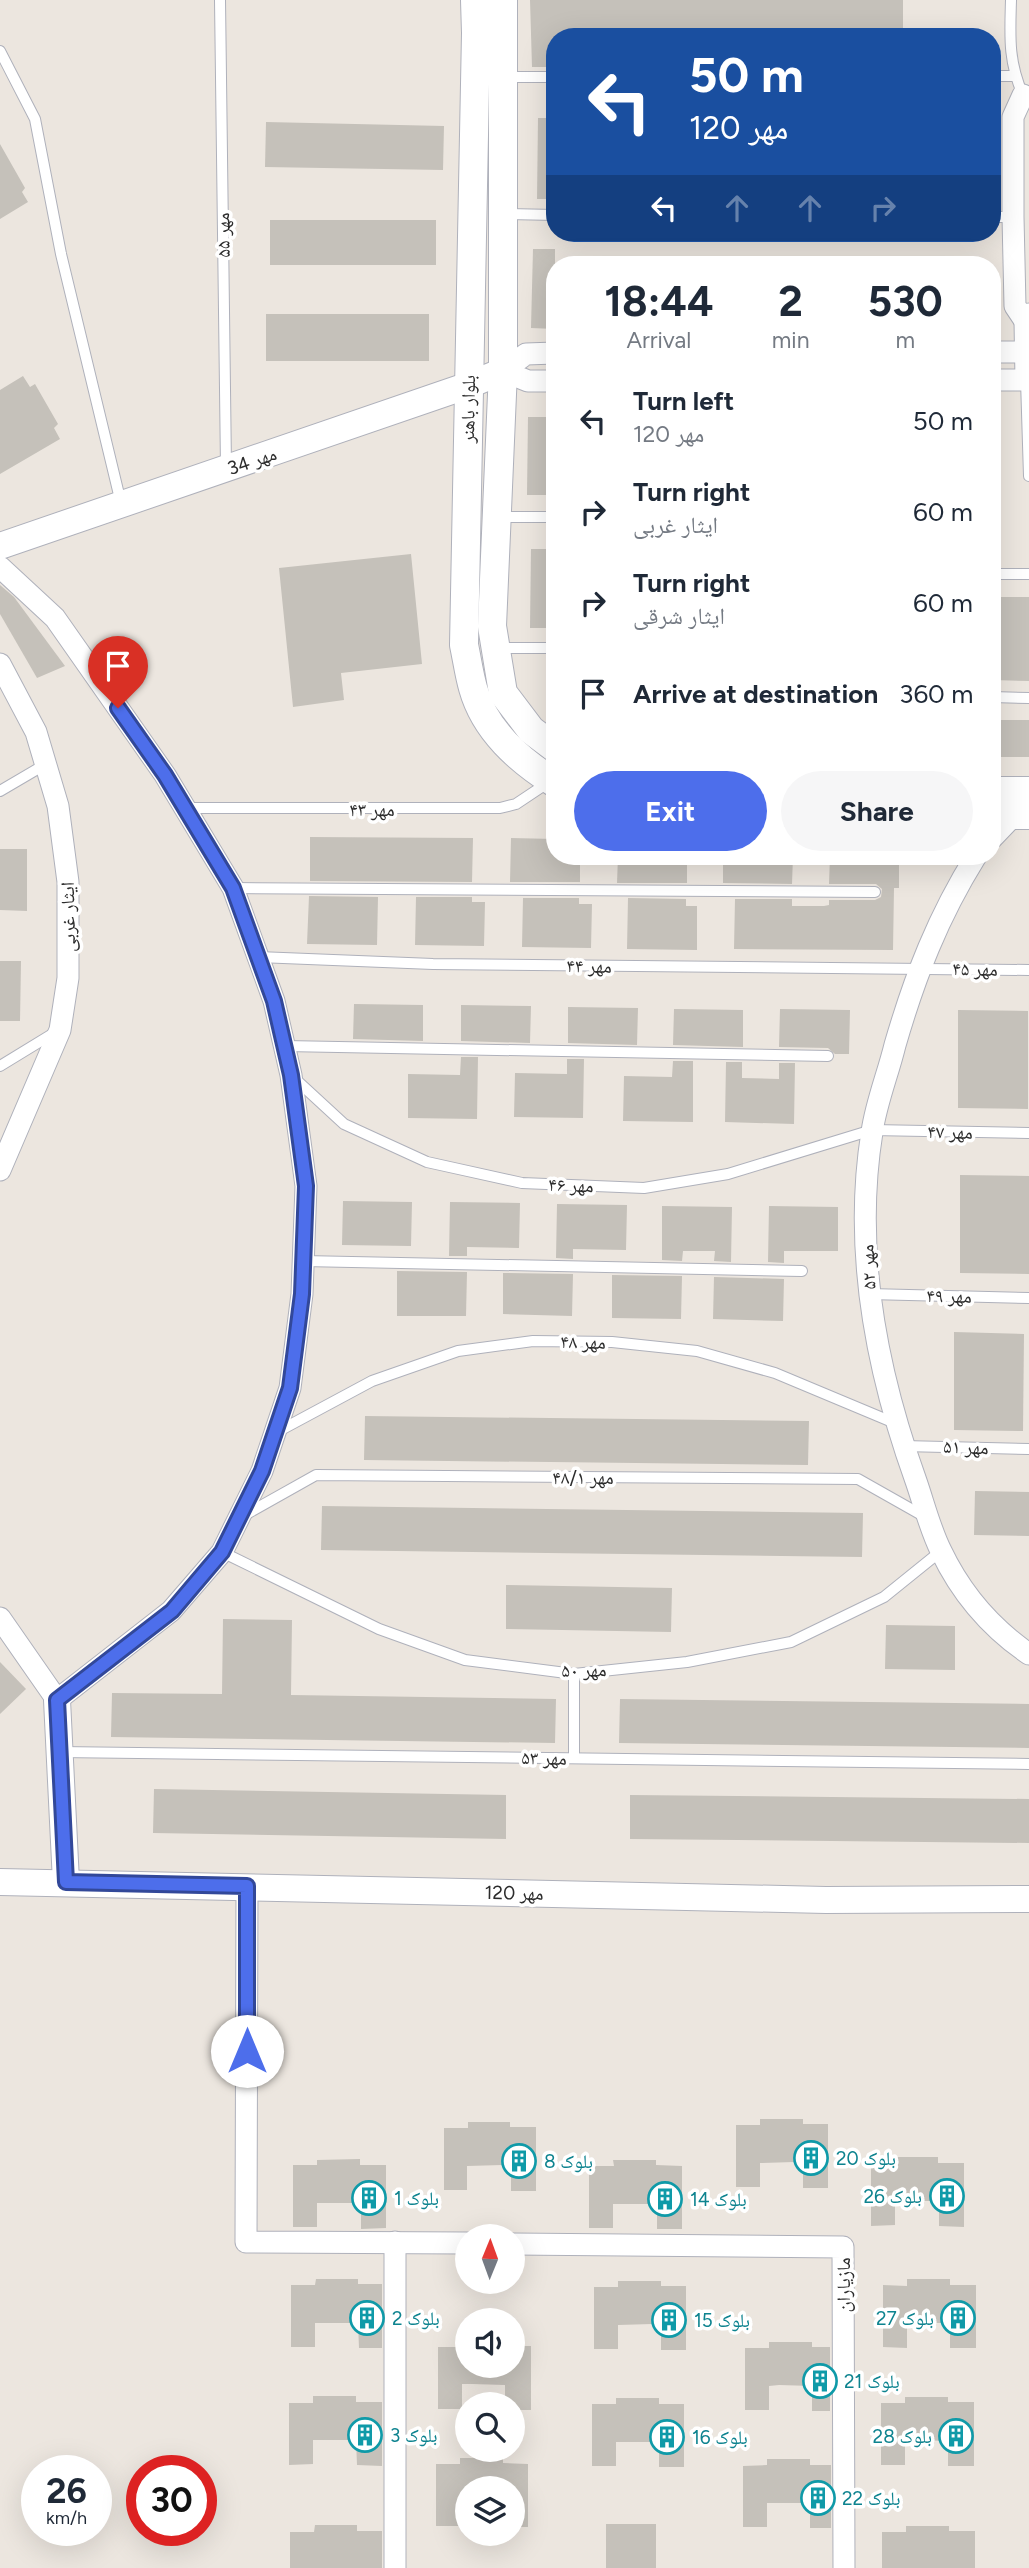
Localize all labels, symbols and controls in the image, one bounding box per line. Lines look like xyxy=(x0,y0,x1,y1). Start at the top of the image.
text: 50 m xyxy=(689,45,804,104)
icon: left xyxy=(574,56,665,147)
text: مهر 120 xyxy=(689,109,788,147)
icon: left xyxy=(645,189,683,227)
icon: ahead xyxy=(718,189,756,227)
icon: ahead xyxy=(791,189,829,227)
icon: right xyxy=(864,189,902,227)
street label: مهر ۵۵ xyxy=(211,212,235,258)
text: 18:44 xyxy=(604,276,714,327)
text: 2 xyxy=(778,276,803,327)
text: 530 xyxy=(868,276,943,327)
text: Arrival xyxy=(626,326,691,354)
text: min xyxy=(772,326,810,354)
text: m xyxy=(895,326,915,354)
street label: بلوار باهنر xyxy=(456,375,480,444)
text: Turn left xyxy=(633,385,734,417)
icon: left xyxy=(574,402,612,440)
text: 50 m xyxy=(913,405,973,437)
text: مهر 120 xyxy=(633,420,704,448)
street label: مهر 34 xyxy=(224,442,280,480)
text: Turn right xyxy=(633,476,750,508)
icon: right xyxy=(574,493,612,531)
text: 60 m xyxy=(913,496,973,528)
text: ایثار غربی xyxy=(633,511,718,539)
text: Turn right xyxy=(633,567,750,599)
icon: right xyxy=(574,584,612,622)
text: 60 m xyxy=(913,587,973,619)
text: ایثار شرقی xyxy=(633,602,725,630)
pin xyxy=(88,636,148,708)
icon: arrive xyxy=(99,647,137,685)
icon: arrive xyxy=(574,675,612,713)
text: Arrive at destination xyxy=(633,678,878,710)
text: 360 m xyxy=(899,678,973,710)
button: Exit xyxy=(574,771,767,851)
button: Share xyxy=(781,771,973,851)
street label: مهر ۴۳ xyxy=(349,798,395,821)
street label: ایثار غربی xyxy=(56,882,80,952)
street label: مهر ۴۴ xyxy=(566,954,612,978)
street label: مهر ۴۵ xyxy=(952,957,998,981)
street label: مهر ۴۷ xyxy=(927,1120,973,1144)
street label: مهر ۴۶ xyxy=(548,1173,594,1197)
street label: مهر ۵۲ xyxy=(855,1244,881,1290)
street label: مهر ۴۹ xyxy=(926,1284,972,1308)
street label: مهر ۴۸ xyxy=(560,1330,606,1354)
street label: مهر ۵۱ xyxy=(943,1435,989,1459)
street label: مهر ۴۸/۱ xyxy=(552,1466,614,1489)
street label: مهر ۵۰ xyxy=(561,1658,607,1682)
street label: مهر ۵۳ xyxy=(521,1746,567,1770)
street label: مهر 120 xyxy=(484,1881,544,1905)
position arrow xyxy=(210,2014,284,2088)
building icon: بلوک 20 xyxy=(792,2139,830,2177)
building icon: بلوک 8 xyxy=(500,2142,538,2180)
place label: بلوک 20 xyxy=(836,2147,896,2170)
place label: بلوک 8 xyxy=(544,2150,593,2173)
building icon: بلوک 26 xyxy=(928,2177,966,2215)
building icon: بلوک 1 xyxy=(350,2179,388,2217)
building icon: بلوک 14 xyxy=(646,2180,684,2218)
place label: بلوک 26 xyxy=(863,2185,922,2208)
place label: بلوک 1 xyxy=(394,2187,439,2210)
place label: بلوک 14 xyxy=(690,2188,747,2211)
north arrow xyxy=(455,2224,525,2294)
map controls xyxy=(455,2224,525,2546)
street label: مازیاران xyxy=(832,2257,855,2313)
building icon: بلوک 2 xyxy=(348,2299,386,2337)
building icon: بلوک 27 xyxy=(939,2299,977,2337)
building icon: بلوک 15 xyxy=(650,2301,688,2339)
place label: بلوک 2 xyxy=(392,2307,440,2330)
place label: بلوک 27 xyxy=(876,2307,934,2330)
button: sound xyxy=(455,2308,525,2378)
place label: بلوک 15 xyxy=(694,2309,750,2332)
building icon: بلوک 21 xyxy=(801,2362,839,2400)
place label: بلوک 21 xyxy=(844,2370,900,2393)
button: search xyxy=(455,2392,525,2462)
building icon: بلوک 3 xyxy=(346,2416,384,2454)
building icon: بلوک 28 xyxy=(937,2417,975,2455)
building icon: بلوک 16 xyxy=(648,2418,686,2456)
place label: بلوک 3 xyxy=(390,2424,438,2447)
place label: بلوک 28 xyxy=(873,2425,932,2448)
place label: بلوک 16 xyxy=(692,2426,748,2449)
speed limit sign: 30 xyxy=(126,2455,217,2546)
text: 26 xyxy=(46,2470,87,2512)
button: layers xyxy=(455,2476,525,2546)
building icon: بلوک 22 xyxy=(799,2479,837,2517)
place label: بلوک 22 xyxy=(842,2487,900,2510)
text: km/h xyxy=(46,2507,87,2529)

